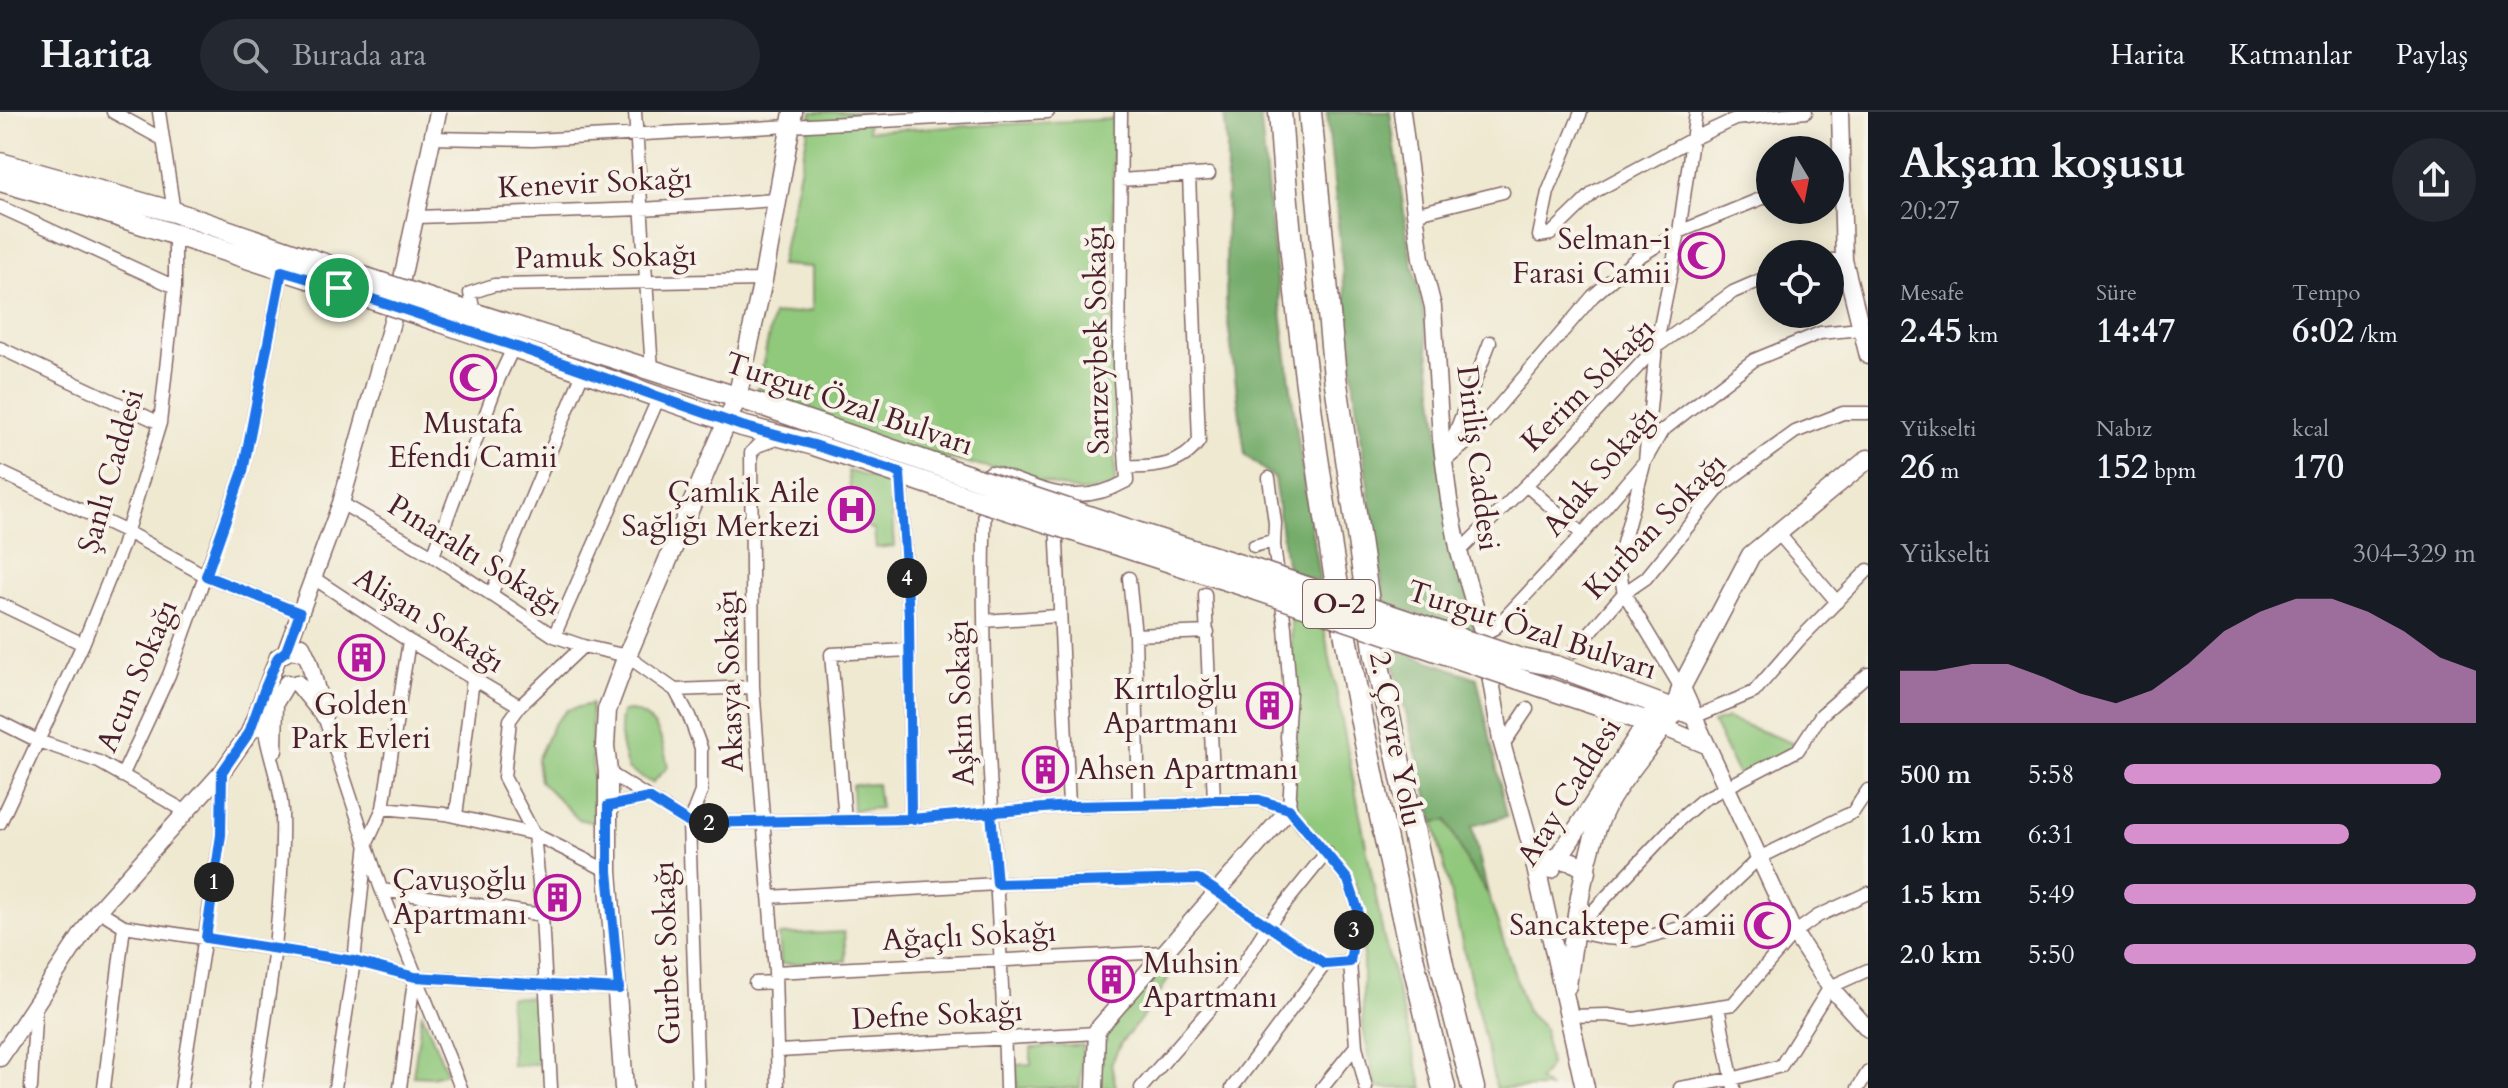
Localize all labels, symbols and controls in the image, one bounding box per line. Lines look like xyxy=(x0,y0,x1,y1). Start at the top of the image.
search box xyxy=(200,19,760,91)
text: Harita xyxy=(40,29,152,81)
icon: search xyxy=(228,33,272,77)
text: Burada ara xyxy=(292,35,427,76)
text: Harita xyxy=(2110,36,2185,74)
text: Katmanlar xyxy=(2229,36,2352,74)
text: Paylaş xyxy=(2396,36,2468,74)
text: Akşam koşusu xyxy=(1900,133,2186,193)
north arrow xyxy=(1756,136,1844,224)
map controls xyxy=(1756,136,1844,328)
button: share xyxy=(2392,138,2476,222)
street label: Kenevir Sokağı xyxy=(497,157,693,209)
text: 20:27 xyxy=(1900,193,1960,228)
place label: Selman-i Farasi Camii xyxy=(1512,219,1671,294)
street label: Sarızeybek Sokağı xyxy=(1074,225,1120,455)
mosque icon: Selman-i Farasi Camii xyxy=(1678,232,1726,280)
street label: Pamuk Sokağı xyxy=(515,235,697,279)
button: locate xyxy=(1756,240,1844,328)
pin xyxy=(305,254,373,322)
icon: arrive xyxy=(317,266,361,310)
text: Mesafe xyxy=(1900,278,1964,308)
text: Süre xyxy=(2096,278,2137,308)
text: Tempo xyxy=(2292,278,2360,308)
text: 2.45 xyxy=(1900,308,1962,354)
text: 14:47 xyxy=(2096,308,2176,354)
text: 6:02 xyxy=(2292,308,2354,354)
street label: Kerim Sokağı xyxy=(1512,309,1664,461)
text: km xyxy=(1962,320,1998,350)
text: /km xyxy=(2354,320,2398,350)
street label: Turgut Özal Bulvarı xyxy=(719,342,979,466)
mosque icon: Mustafa Efendi Camii xyxy=(449,353,497,401)
street label: Diriliş Caddesi xyxy=(1446,363,1510,553)
street label: Şanlı Caddesi xyxy=(68,384,154,558)
street label: Adak Sokağı xyxy=(1533,397,1667,545)
place label: Mustafa Efendi Camii xyxy=(389,403,557,478)
text: Yükselti xyxy=(1900,414,1976,444)
text: Nabız xyxy=(2096,414,2152,444)
text: kcal xyxy=(2292,414,2329,444)
street label: Kurban Sokağı xyxy=(1574,444,1736,608)
text: 26 xyxy=(1900,444,1935,490)
text: 152 xyxy=(2096,444,2148,490)
text: 170 xyxy=(2292,444,2344,490)
text: m xyxy=(1935,456,1959,486)
text: bpm xyxy=(2148,456,2196,486)
place label: Çamlık Aile Sağlığı Merkezi xyxy=(621,472,820,547)
street label: Pınaraltı Sokağı xyxy=(380,485,570,625)
hospital icon: Çamlık Aile Sağlığı Merkezi xyxy=(827,485,875,533)
text: Yükselti xyxy=(1900,536,1990,571)
text: 304–329 m xyxy=(2353,536,2476,571)
street label: Alişan Sokağı xyxy=(346,557,512,683)
pin: 4 xyxy=(887,558,927,598)
text: 4 xyxy=(901,563,913,593)
street label: Turgut Özal Bulvarı xyxy=(1402,570,1662,690)
road number: O-2 xyxy=(1303,580,1375,628)
street label: Akasya Sokağı xyxy=(706,589,754,773)
street label: Acun Sokağı xyxy=(86,593,188,759)
street label: Aşkın Sokağı xyxy=(938,619,984,787)
building icon: Golden Park Evleri xyxy=(337,634,385,682)
street label: 2. Çevre Yolu xyxy=(1359,648,1433,830)
place label: Kırtıloğlu Apartmanı xyxy=(1103,669,1238,744)
building icon: Kırtıloğlu Apartmanı xyxy=(1245,682,1293,730)
place label: Golden Park Evleri xyxy=(291,684,431,759)
street label: Atay Caddesi xyxy=(1507,710,1631,874)
building icon: Ahsen Apartmanı xyxy=(1022,745,1070,793)
place label: Ahsen Apartmanı xyxy=(1077,749,1298,790)
text: 500 m xyxy=(1900,757,1971,792)
text: 5:58 xyxy=(2028,757,2075,792)
pin: 2 xyxy=(689,803,729,843)
text: 2 xyxy=(703,808,715,838)
text: 1.0 km xyxy=(1900,817,1981,852)
text: 6:31 xyxy=(2028,817,2075,852)
place label: Çavuşoğlu Apartmanı xyxy=(392,860,527,935)
street label: Gurbet Sokağı xyxy=(643,860,691,1046)
pin: 1 xyxy=(194,862,234,902)
text: 1 xyxy=(208,867,220,897)
building icon: Çavuşoğlu Apartmanı xyxy=(534,873,582,921)
text: 1.5 km xyxy=(1900,877,1981,912)
text: 5:49 xyxy=(2028,877,2075,912)
mosque icon: Sancaktepe Camii xyxy=(1743,901,1791,949)
place label: Sancaktepe Camii xyxy=(1509,905,1736,946)
pin: 3 xyxy=(1334,910,1374,950)
street label: Ağaçlı Sokağı xyxy=(881,911,1057,961)
text: 3 xyxy=(1348,915,1360,945)
text: 2.0 km xyxy=(1900,937,1981,972)
text: 5:50 xyxy=(2028,937,2075,972)
place label: Muhsin Apartmanı xyxy=(1143,943,1278,1018)
building icon: Muhsin Apartmanı xyxy=(1088,956,1136,1004)
street label: Defne Sokağı xyxy=(850,990,1024,1040)

